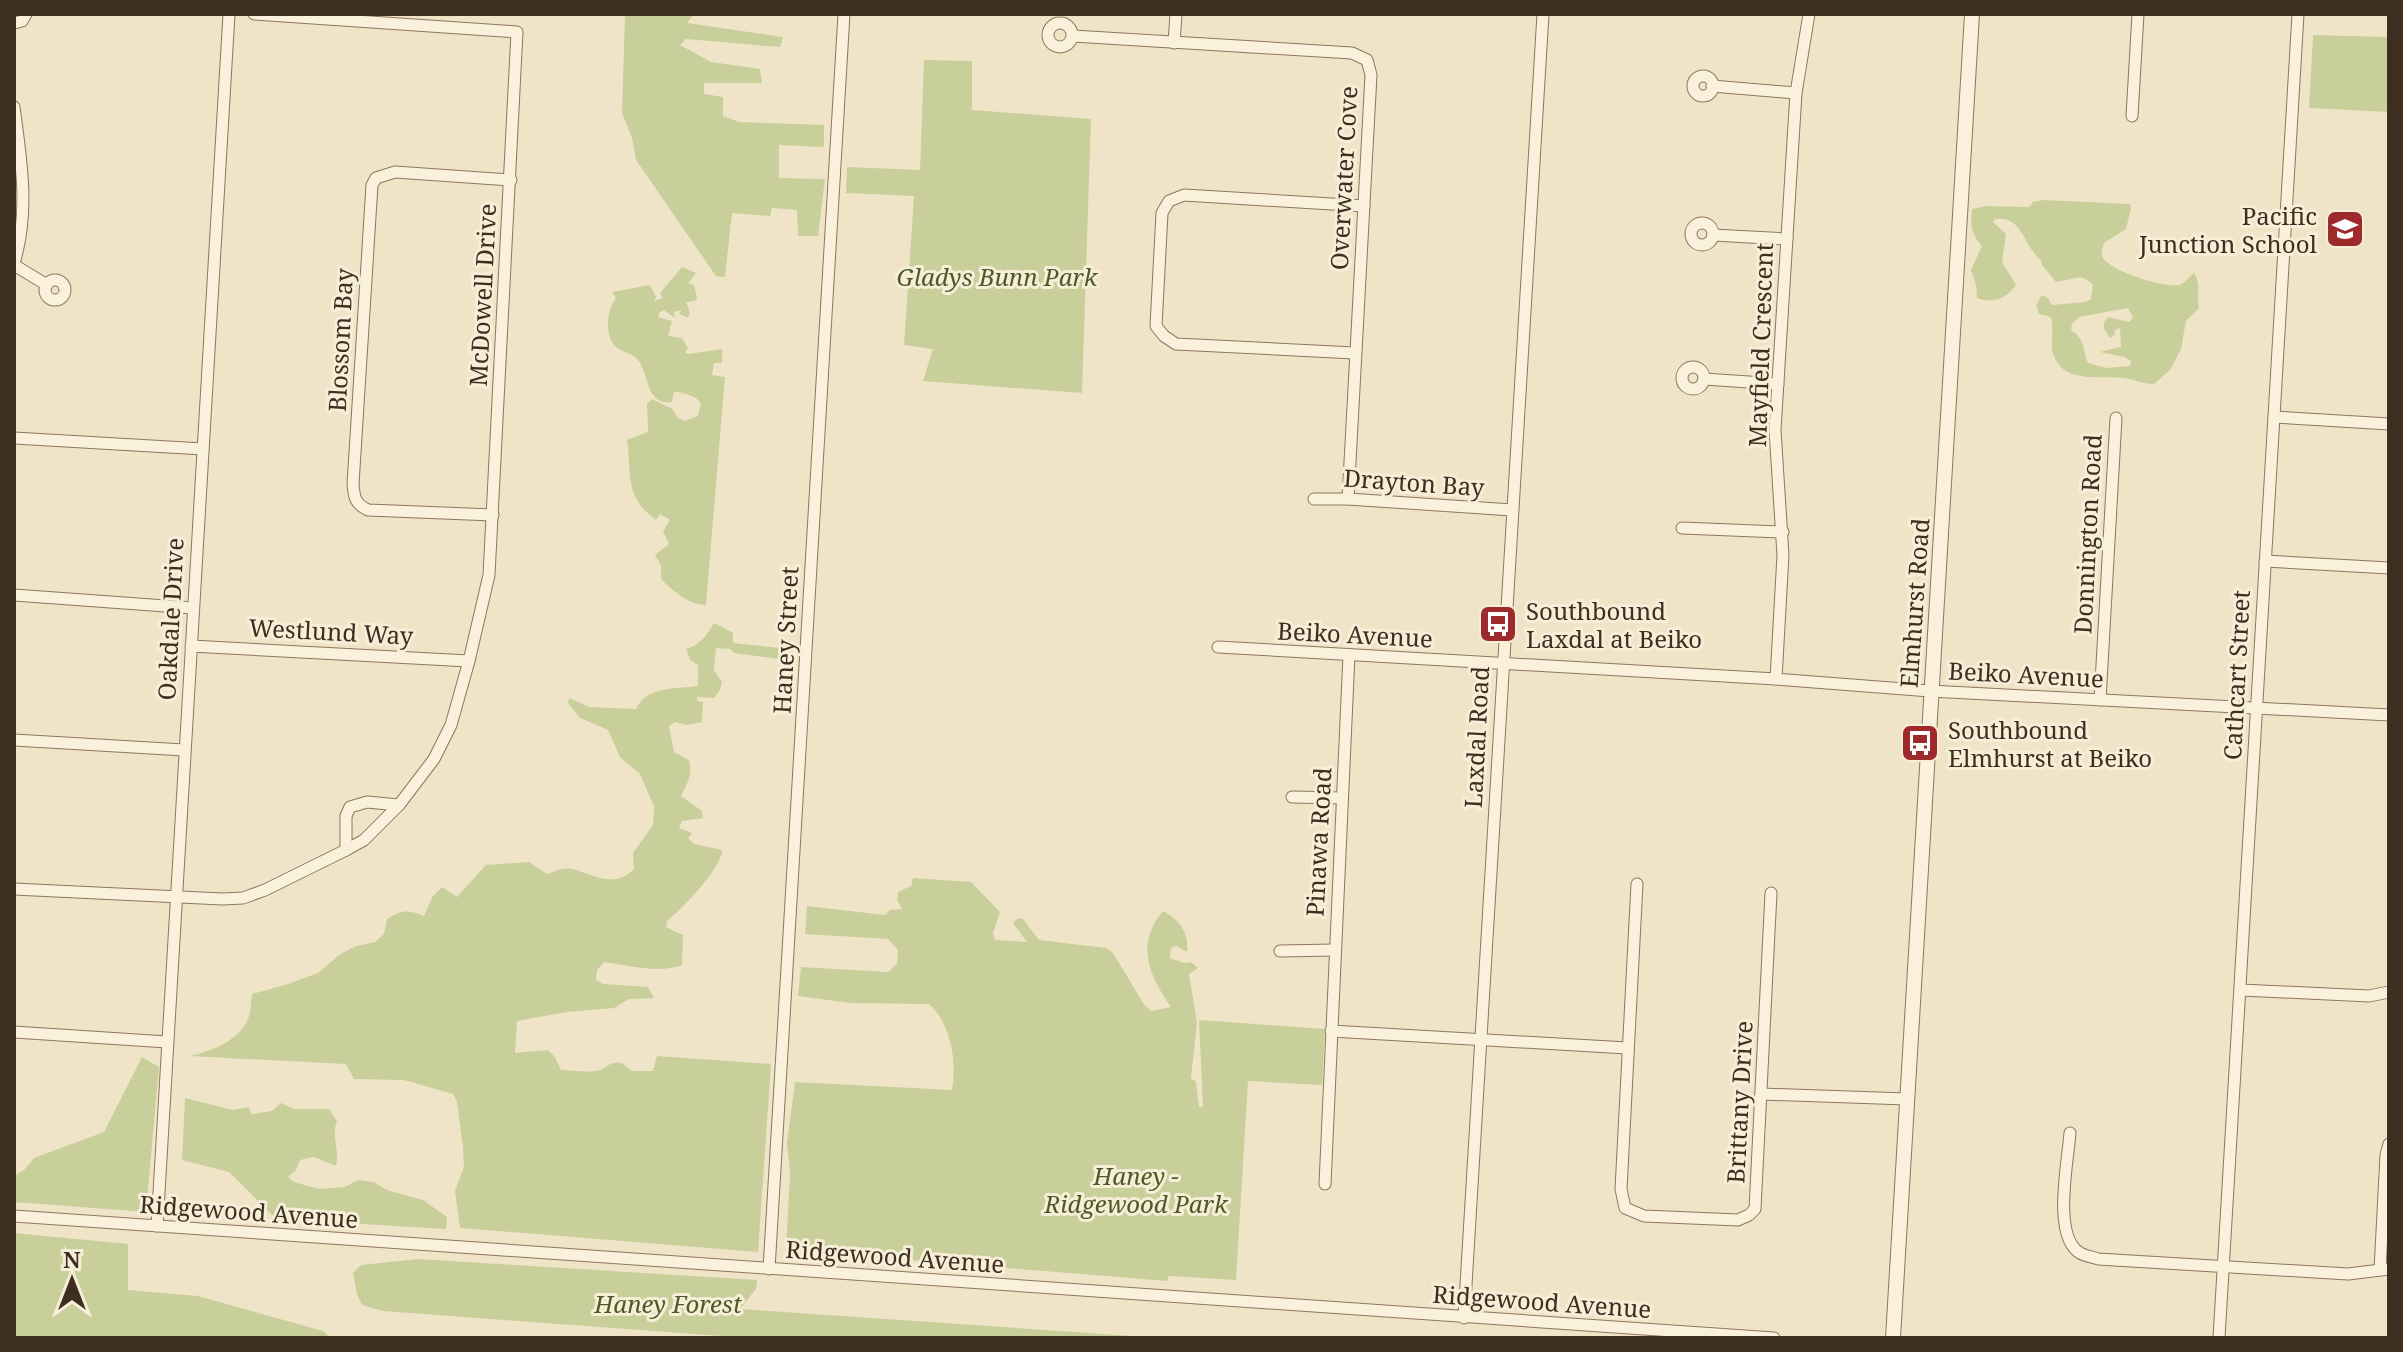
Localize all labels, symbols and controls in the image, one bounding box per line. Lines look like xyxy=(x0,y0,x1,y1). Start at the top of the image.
street label: Overwater Cove xyxy=(1322,85,1364,271)
place label: Pacific Junction School xyxy=(2138,199,2318,260)
street label: McDowell Drive xyxy=(461,203,503,387)
school or university icon: Pacific Junction School xyxy=(2324,208,2366,250)
street label: Mayfield Crescent xyxy=(1740,242,1780,448)
park label: Gladys Bunn Park xyxy=(897,260,1099,293)
street label: Blossom Bay xyxy=(320,267,360,413)
street label: Donnington Road xyxy=(2065,433,2109,635)
street label: Drayton Bay xyxy=(1342,461,1486,503)
street label: Elmhurst Road xyxy=(1892,517,1936,689)
street label: Oakdale Drive xyxy=(149,537,191,701)
street label: Haney Street xyxy=(765,565,805,715)
street label: Cathcart Street xyxy=(2215,589,2257,761)
place label: Southbound Laxdal at Beiko xyxy=(1526,594,1702,655)
bus stop icon: Southbound Laxdal at Beiko xyxy=(1477,603,1519,645)
street label: Westlund Way xyxy=(248,610,415,652)
street label: Beiko Avenue xyxy=(1276,613,1434,655)
street label: Beiko Avenue xyxy=(1947,653,2105,695)
street label: Laxdal Road xyxy=(1456,665,1496,809)
place label: Southbound Elmhurst at Beiko xyxy=(1948,713,2152,774)
bus stop icon: Southbound Elmhurst at Beiko xyxy=(1899,722,1941,764)
street label: Pinawa Road xyxy=(1298,766,1338,917)
street label: Brittany Drive xyxy=(1718,1020,1760,1184)
park label: Haney - Ridgewood Park xyxy=(1043,1159,1229,1220)
street label: Ridgewood Avenue xyxy=(139,1187,359,1235)
street label: Ridgewood Avenue xyxy=(785,1232,1005,1280)
north arrow xyxy=(32,1240,112,1320)
text: N xyxy=(63,1244,81,1274)
street label: Ridgewood Avenue xyxy=(1432,1277,1652,1325)
park label: Haney Forest xyxy=(593,1287,742,1320)

